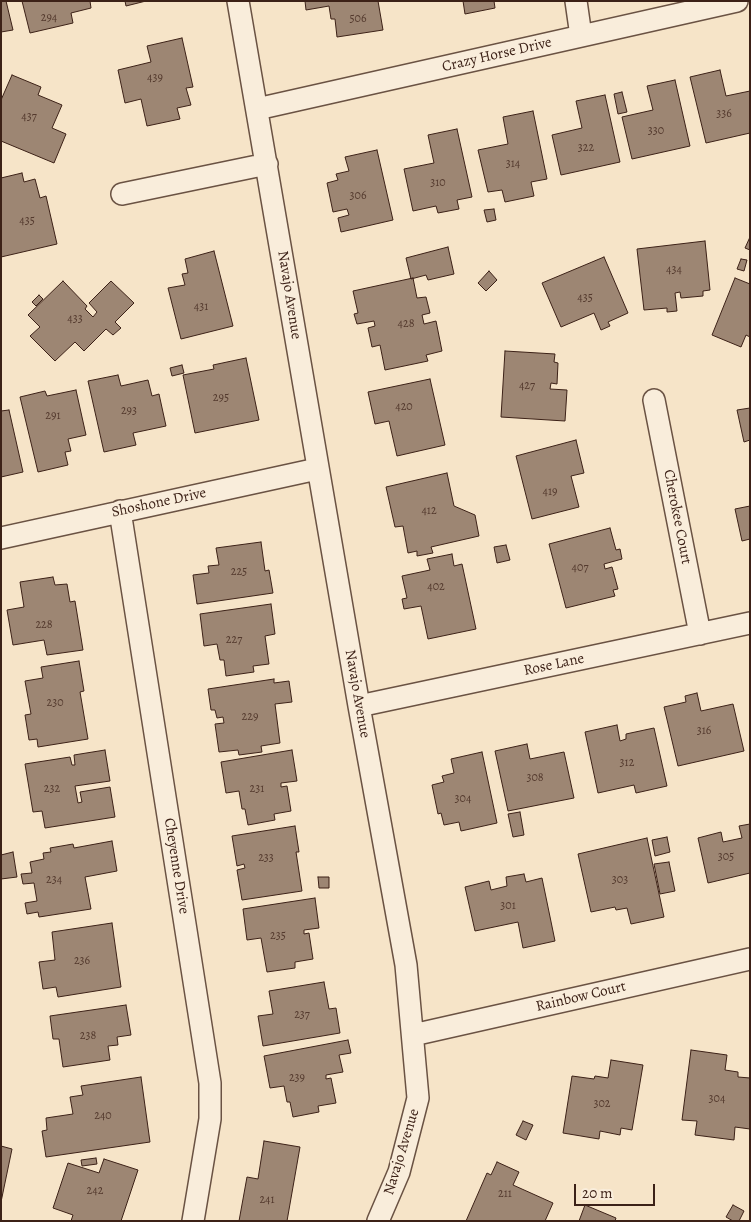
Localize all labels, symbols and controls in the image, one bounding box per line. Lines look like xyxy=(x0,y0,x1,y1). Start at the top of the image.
house number: 294 xyxy=(41,11,57,25)
house number: 506 xyxy=(349,12,367,26)
street label: Crazy Horse Drive xyxy=(440,34,554,76)
house number: 439 xyxy=(147,71,163,85)
house number: 336 xyxy=(716,107,732,121)
house number: 437 xyxy=(21,110,37,124)
house number: 330 xyxy=(648,124,664,138)
house number: 322 xyxy=(578,141,594,155)
house number: 314 xyxy=(506,157,520,171)
house number: 310 xyxy=(430,176,446,190)
house number: 306 xyxy=(350,189,366,203)
house number: 435 xyxy=(19,214,35,228)
street label: Navajo Avenue xyxy=(273,249,305,341)
house number: 434 xyxy=(666,263,682,277)
house number: 435 xyxy=(577,291,593,305)
house number: 431 xyxy=(194,300,208,314)
house number: 433 xyxy=(67,312,83,326)
house number: 428 xyxy=(398,317,414,331)
house number: 427 xyxy=(519,379,535,393)
house number: 295 xyxy=(213,391,229,405)
house number: 420 xyxy=(395,400,413,414)
house number: 293 xyxy=(121,404,137,418)
house number: 291 xyxy=(45,409,61,423)
street label: Cherokee Court xyxy=(659,468,695,566)
street label: Shoshone Drive xyxy=(110,484,208,522)
house number: 419 xyxy=(543,485,557,499)
house number: 412 xyxy=(421,504,437,518)
house number: 407 xyxy=(572,561,588,575)
house number: 225 xyxy=(231,565,247,579)
house number: 402 xyxy=(427,580,445,594)
house number: 228 xyxy=(35,618,53,632)
house number: 227 xyxy=(226,633,242,647)
street label: Navajo Avenue xyxy=(340,648,374,740)
street label: Rose Lane xyxy=(522,650,586,680)
house number: 230 xyxy=(46,696,64,710)
house number: 229 xyxy=(242,710,258,724)
house number: 316 xyxy=(697,724,711,738)
house number: 312 xyxy=(620,756,634,770)
house number: 308 xyxy=(526,771,544,785)
house number: 232 xyxy=(44,782,60,796)
house number: 231 xyxy=(250,782,264,796)
house number: 304 xyxy=(455,792,471,806)
street label: Cheyenne Drive xyxy=(160,817,192,915)
house number: 305 xyxy=(718,850,734,864)
house number: 233 xyxy=(258,851,274,865)
house number: 234 xyxy=(46,873,62,887)
house number: 303 xyxy=(612,873,628,887)
house number: 301 xyxy=(500,899,516,913)
house number: 235 xyxy=(270,929,286,943)
house number: 236 xyxy=(74,954,90,968)
street label: Rainbow Court xyxy=(534,978,628,1016)
house number: 237 xyxy=(294,1008,310,1022)
house number: 238 xyxy=(80,1029,96,1043)
house number: 239 xyxy=(289,1071,305,1085)
house number: 304 xyxy=(709,1092,725,1106)
house number: 302 xyxy=(593,1097,611,1111)
street label: Navajo Avenue xyxy=(380,1107,424,1197)
house number: 240 xyxy=(94,1109,112,1123)
scale bar xyxy=(576,1174,657,1206)
text: 20 m xyxy=(582,1183,613,1203)
house number: 242 xyxy=(87,1184,103,1198)
house number: 211 xyxy=(498,1187,512,1201)
house number: 241 xyxy=(259,1193,275,1207)

